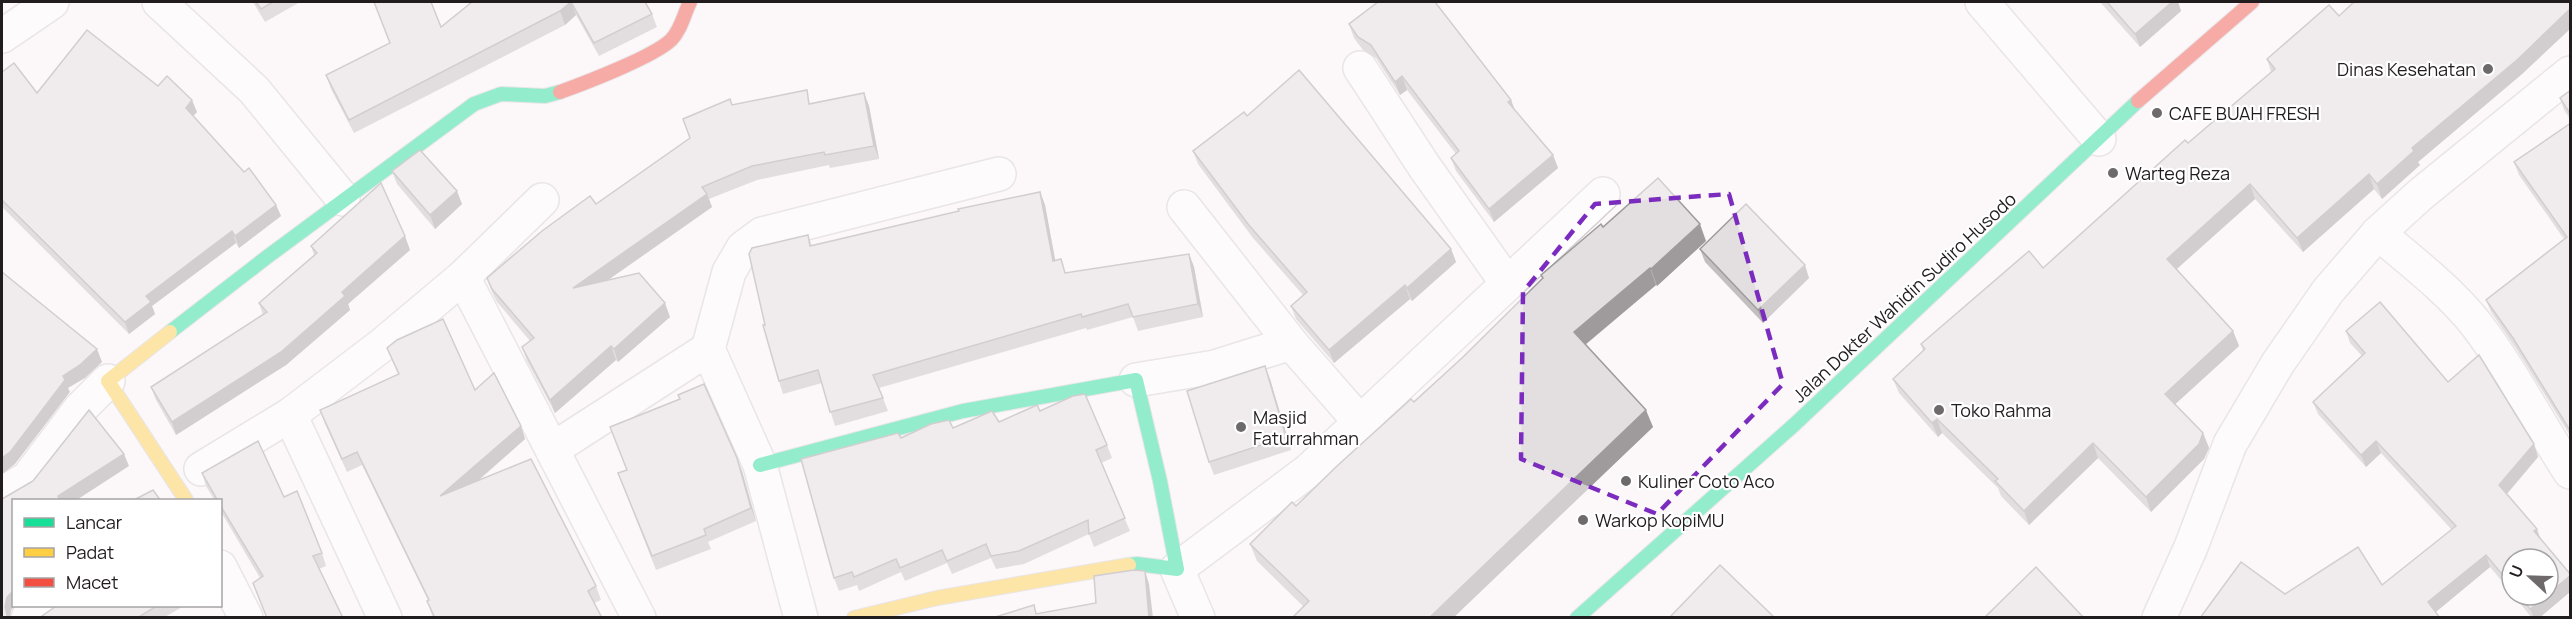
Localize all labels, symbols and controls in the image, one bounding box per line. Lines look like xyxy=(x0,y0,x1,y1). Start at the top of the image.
place label: Dinas Kesehatan xyxy=(2337,57,2476,81)
marker: Dinas Kesehatan xyxy=(2481,62,2495,76)
place label: CAFE BUAH FRESH xyxy=(2169,101,2320,125)
marker: CAFE BUAH FRESH xyxy=(2150,106,2164,120)
place label: Warteg Reza xyxy=(2125,161,2230,185)
marker: Warteg Reza xyxy=(2106,166,2120,180)
street label: Jalan Dokter Wahidin Sudiro Husodo xyxy=(1787,187,2021,407)
place label: Toko Rahma xyxy=(1951,398,2051,422)
marker: Toko Rahma xyxy=(1932,403,1946,417)
place label: Masjid Faturrahman xyxy=(1253,405,1359,450)
marker: Masjid Faturrahman xyxy=(1234,420,1248,434)
place label: Kuliner Coto Aco xyxy=(1638,469,1775,493)
marker: Kuliner Coto Aco xyxy=(1619,474,1633,488)
legend xyxy=(12,499,222,607)
place label: Warkop KopiMU xyxy=(1595,508,1724,532)
text: Lancar xyxy=(66,510,123,534)
marker: Warkop KopiMU xyxy=(1576,513,1590,527)
text: Padat xyxy=(66,540,114,564)
north arrow xyxy=(2500,547,2560,607)
text: U xyxy=(2504,562,2528,581)
text: Macet xyxy=(66,570,119,594)

